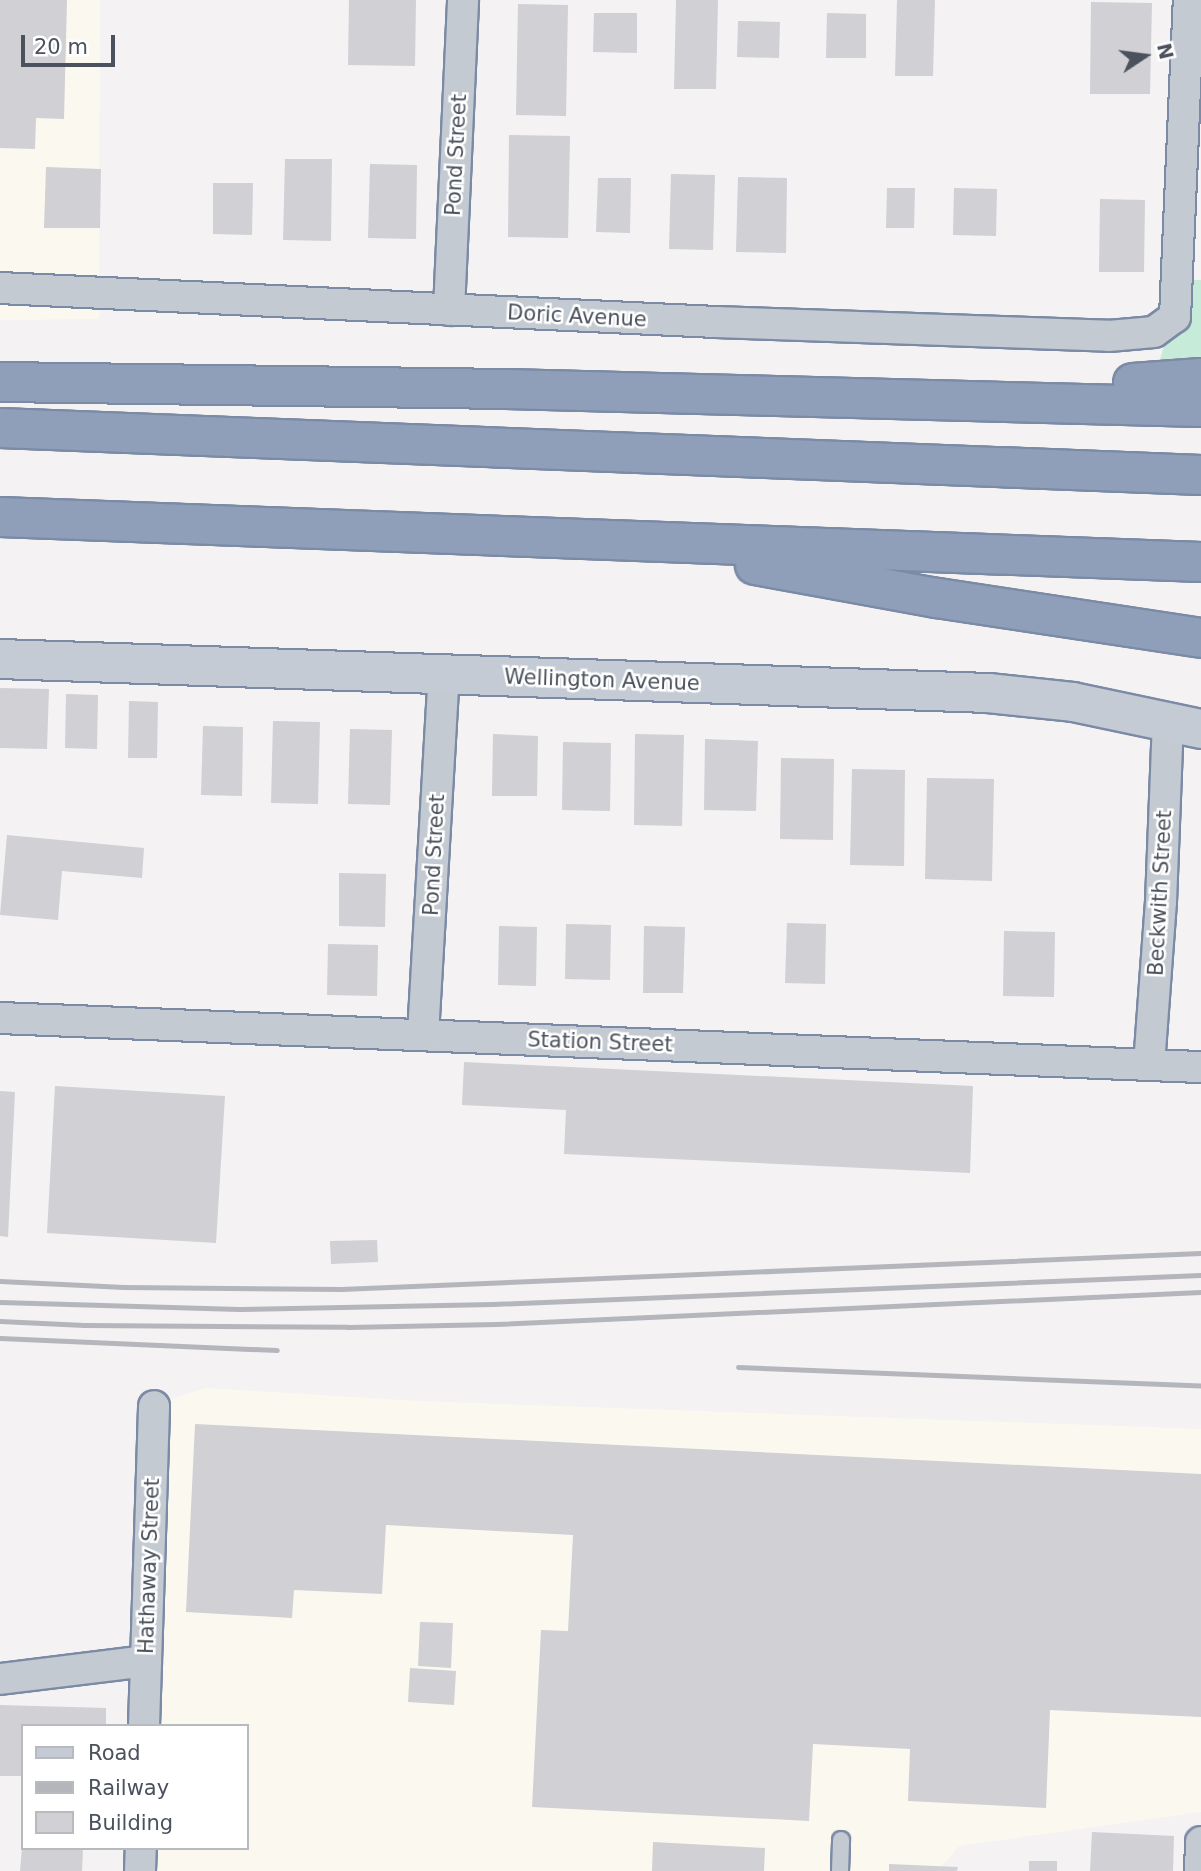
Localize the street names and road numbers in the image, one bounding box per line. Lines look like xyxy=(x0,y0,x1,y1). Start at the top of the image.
street label: Pond Street xyxy=(440,93,472,217)
street label: Doric Avenue xyxy=(507,300,647,332)
street label: Wellington Avenue xyxy=(504,664,700,696)
street label: Pond Street xyxy=(418,793,450,917)
street label: Beckwith Street xyxy=(1143,809,1177,977)
street label: Station Street xyxy=(527,1027,673,1057)
street label: Hathaway Street xyxy=(133,1478,165,1654)

